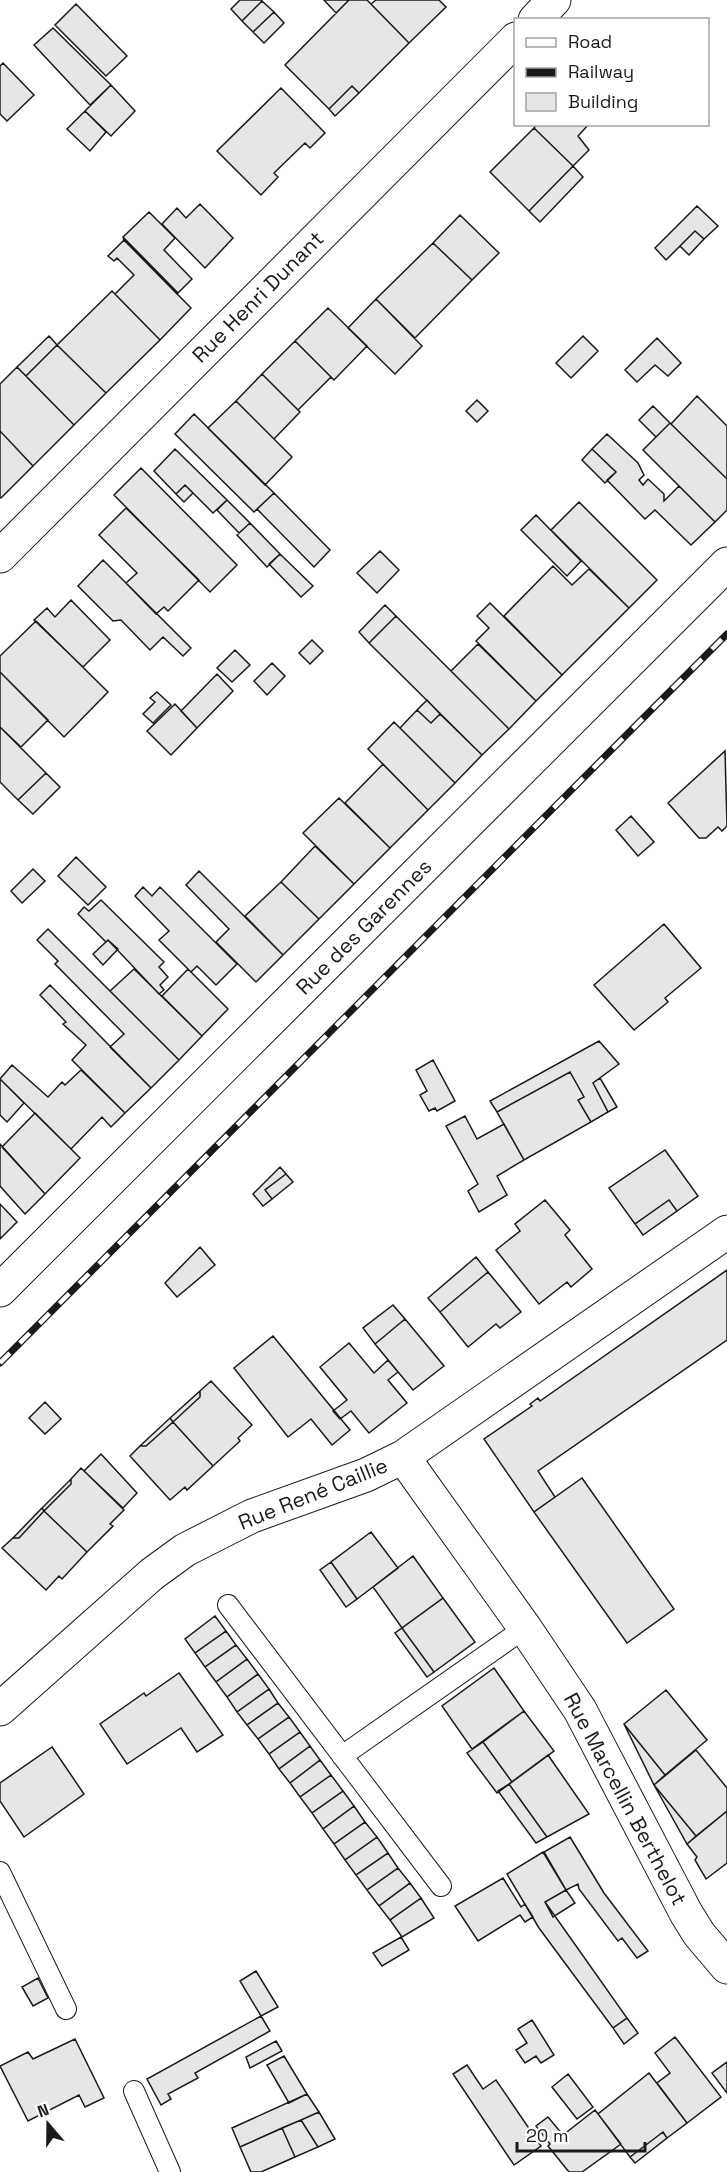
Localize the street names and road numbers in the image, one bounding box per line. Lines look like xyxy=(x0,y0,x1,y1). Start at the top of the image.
street label: Rue Henri Dunant xyxy=(186,225,329,368)
street label: Rue des Garennes xyxy=(290,853,437,1000)
street label: Rue René Caillie xyxy=(234,1451,392,1536)
street label: Rue Marcellin Berthelot xyxy=(558,1688,693,1910)

